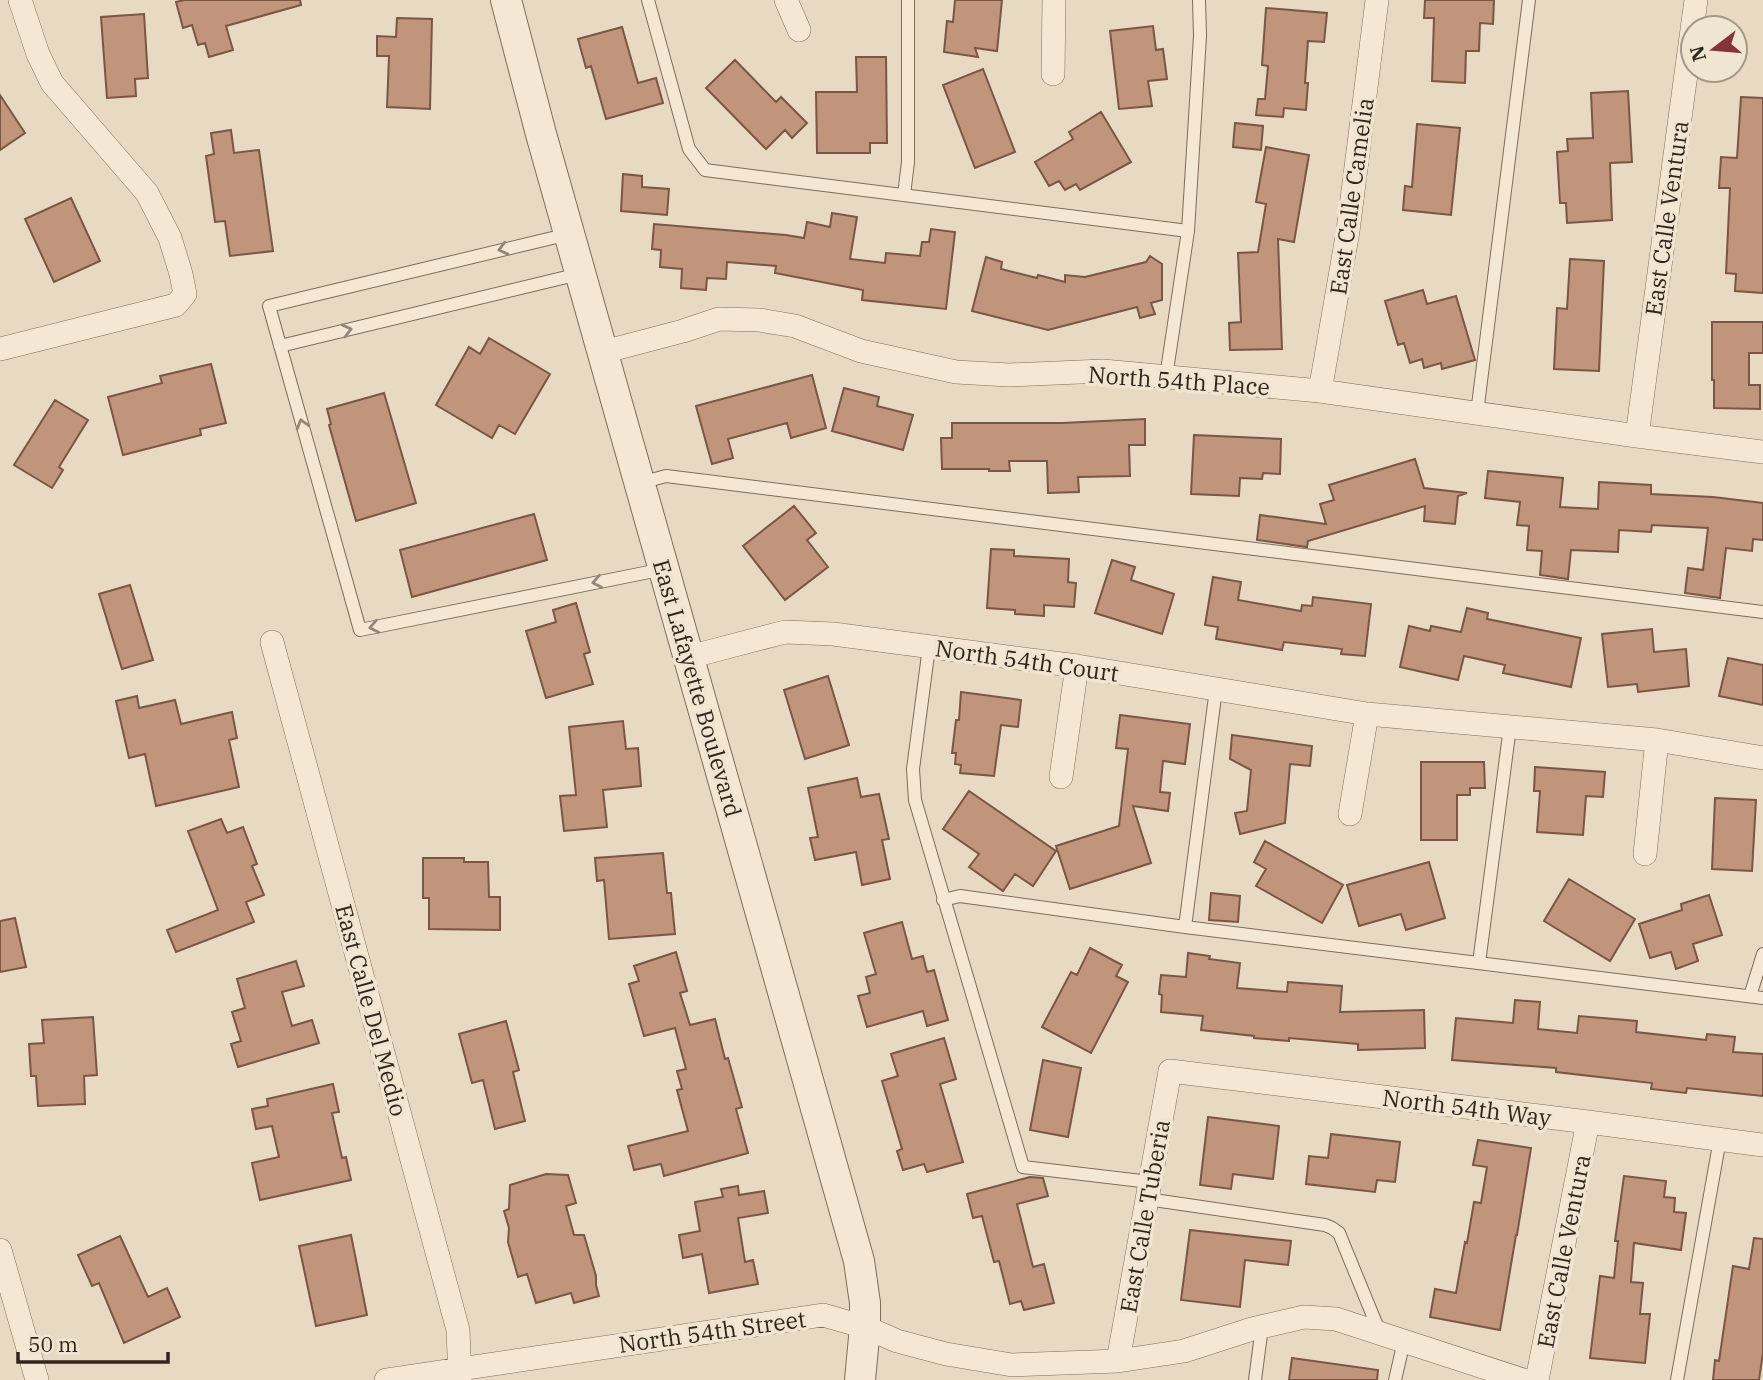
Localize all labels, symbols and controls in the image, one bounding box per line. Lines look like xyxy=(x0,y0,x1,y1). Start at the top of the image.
north arrow xyxy=(1679,14,1749,84)
text: N xyxy=(1684,43,1711,64)
street label: East Calle Camelia xyxy=(1322,96,1380,296)
street label: East Calle Ventura xyxy=(1637,119,1695,317)
one-way arrow xyxy=(497,241,509,255)
one-way arrow xyxy=(341,324,353,338)
street label: North 54th Place xyxy=(1087,359,1271,401)
one-way arrow xyxy=(296,419,311,431)
street label: East Lafayette Boulevard xyxy=(647,556,749,820)
one-way arrow xyxy=(591,574,603,589)
one-way arrow xyxy=(368,618,380,633)
street label: North 54th Court xyxy=(933,632,1121,688)
street label: East Calle Del Medio xyxy=(329,901,415,1119)
street label: North 54th Way xyxy=(1381,1082,1554,1132)
street label: East Calle Tuberia xyxy=(1112,1117,1176,1315)
street label: East Calle Ventura xyxy=(1530,1152,1596,1350)
street label: North 54th Street xyxy=(616,1303,808,1359)
scale bar xyxy=(18,1320,168,1364)
text: 50 m xyxy=(28,1330,78,1358)

